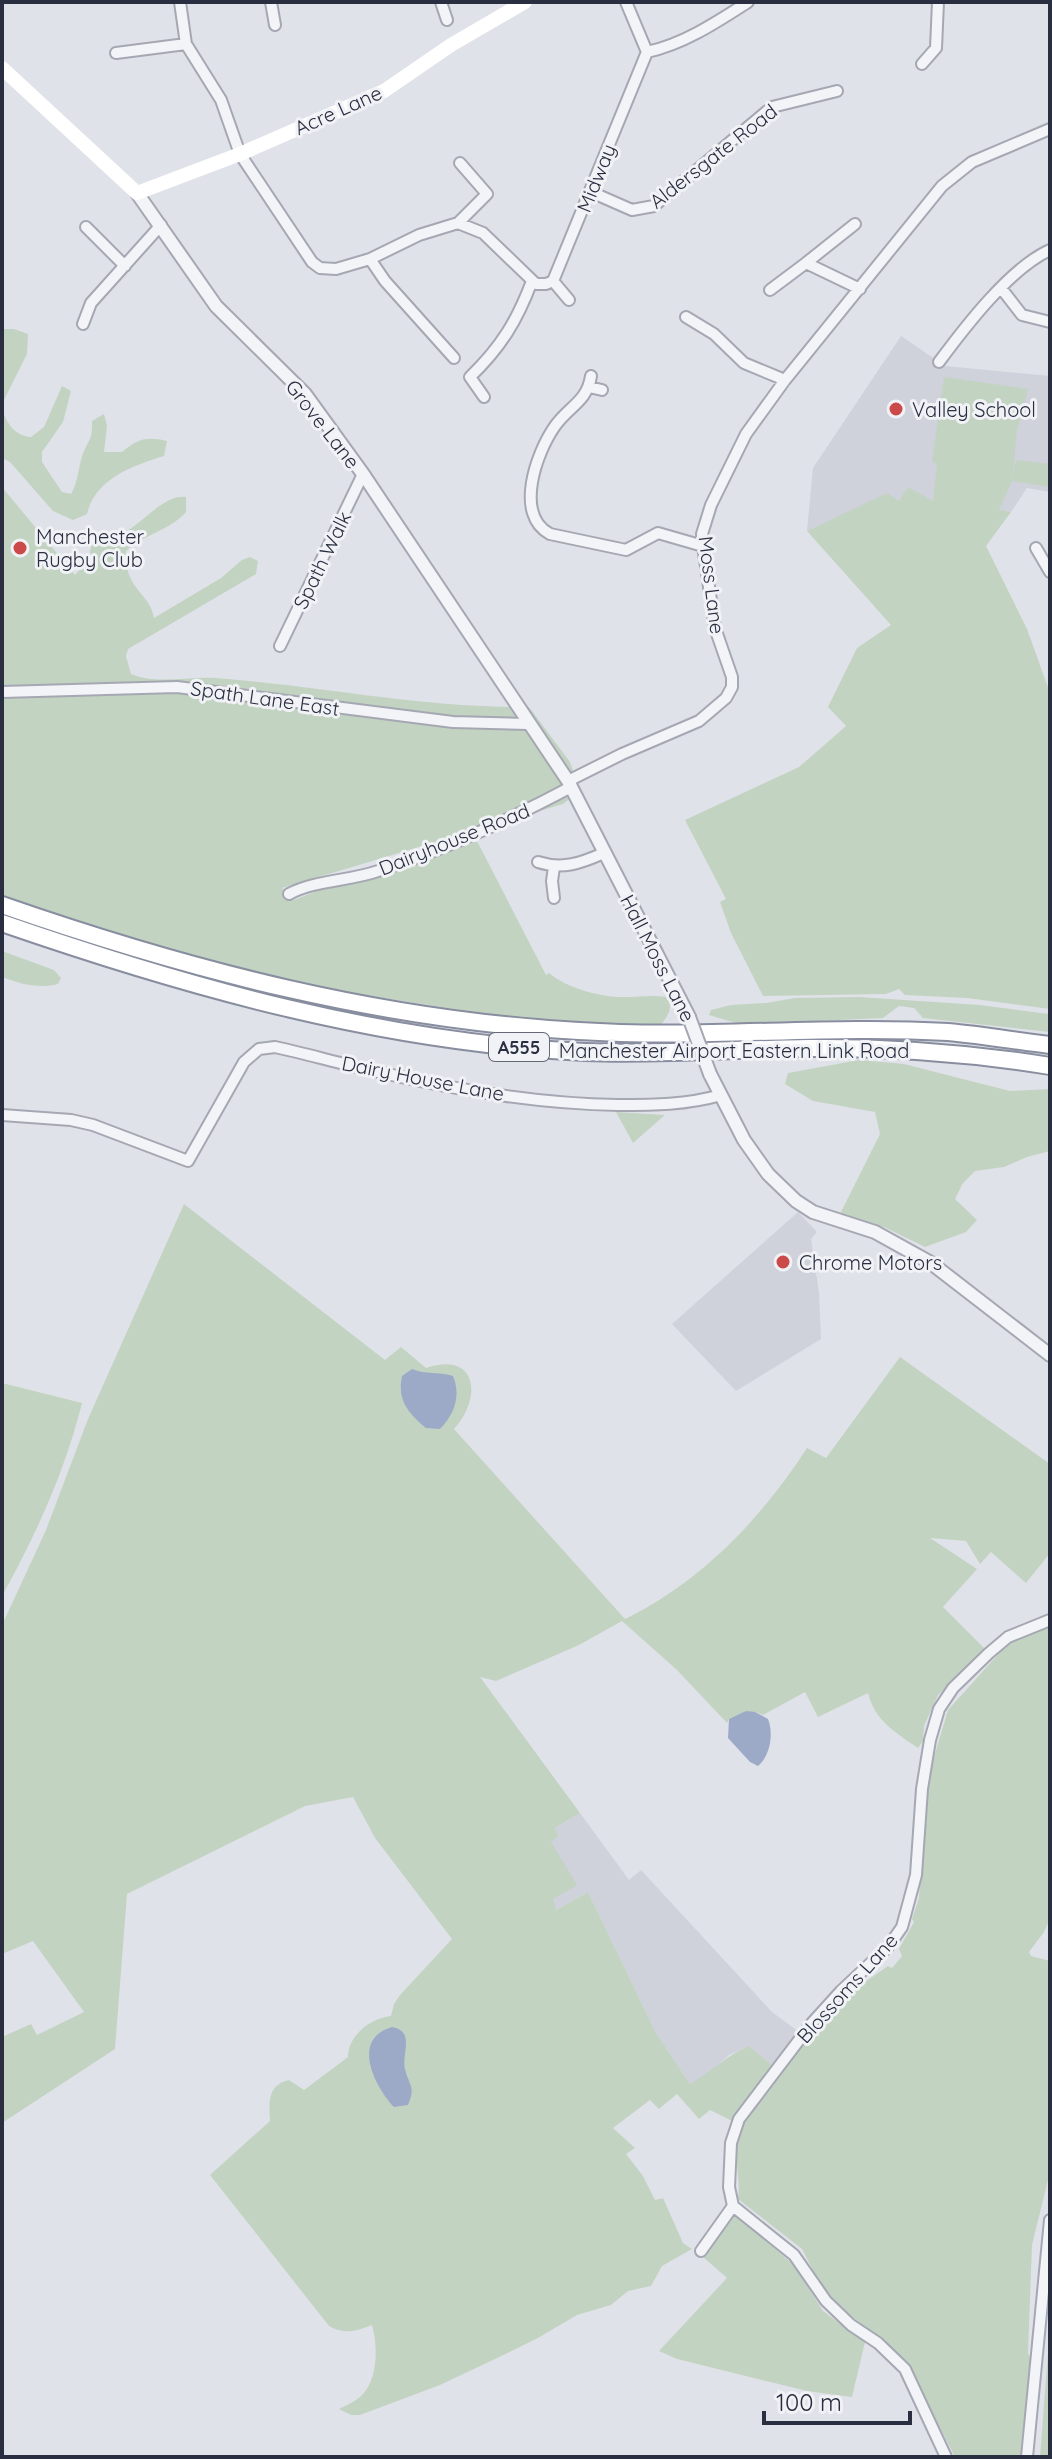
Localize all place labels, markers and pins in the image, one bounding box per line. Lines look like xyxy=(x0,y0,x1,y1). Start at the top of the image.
place label: Valley School xyxy=(912,397,1036,422)
marker: Valley School xyxy=(887,400,905,418)
place label: Manchester Rugby Club xyxy=(36,524,145,572)
marker: Manchester Rugby Club xyxy=(11,539,29,557)
place label: Chrome Motors xyxy=(799,1250,942,1275)
marker: Chrome Motors xyxy=(774,1253,792,1271)

